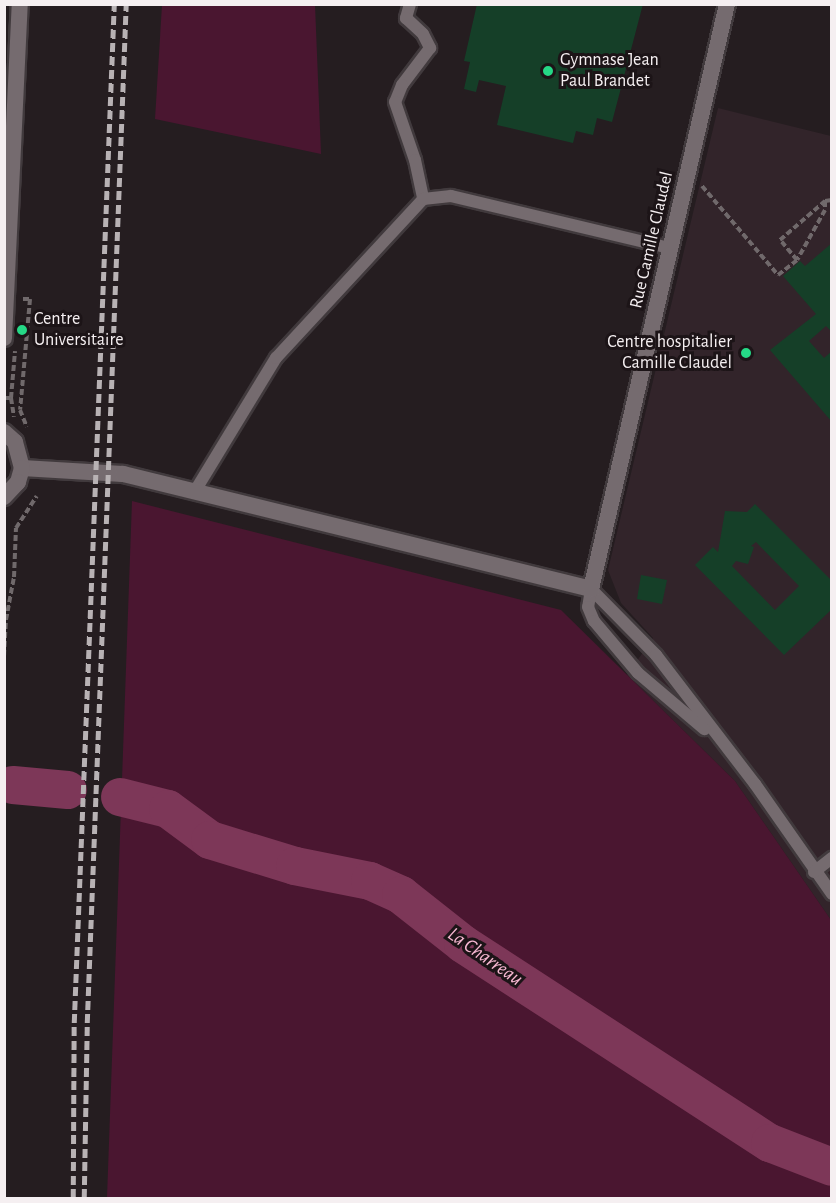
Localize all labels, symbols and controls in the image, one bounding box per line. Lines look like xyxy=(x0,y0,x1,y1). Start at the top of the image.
place label: Gymnase Jean Paul Brandet xyxy=(560,50,659,92)
marker: Gymnase Jean Paul Brandet xyxy=(541,64,555,78)
street label: Rue Camille Claudel xyxy=(626,169,678,311)
place label: Centre Universitaire xyxy=(34,309,124,352)
marker: Centre Universitaire xyxy=(15,323,29,337)
place label: Centre hospitalier Camille Claudel xyxy=(607,332,732,374)
marker: Centre hospitalier Camille Claudel xyxy=(737,344,755,362)
water label: La Charreau xyxy=(443,922,527,992)

